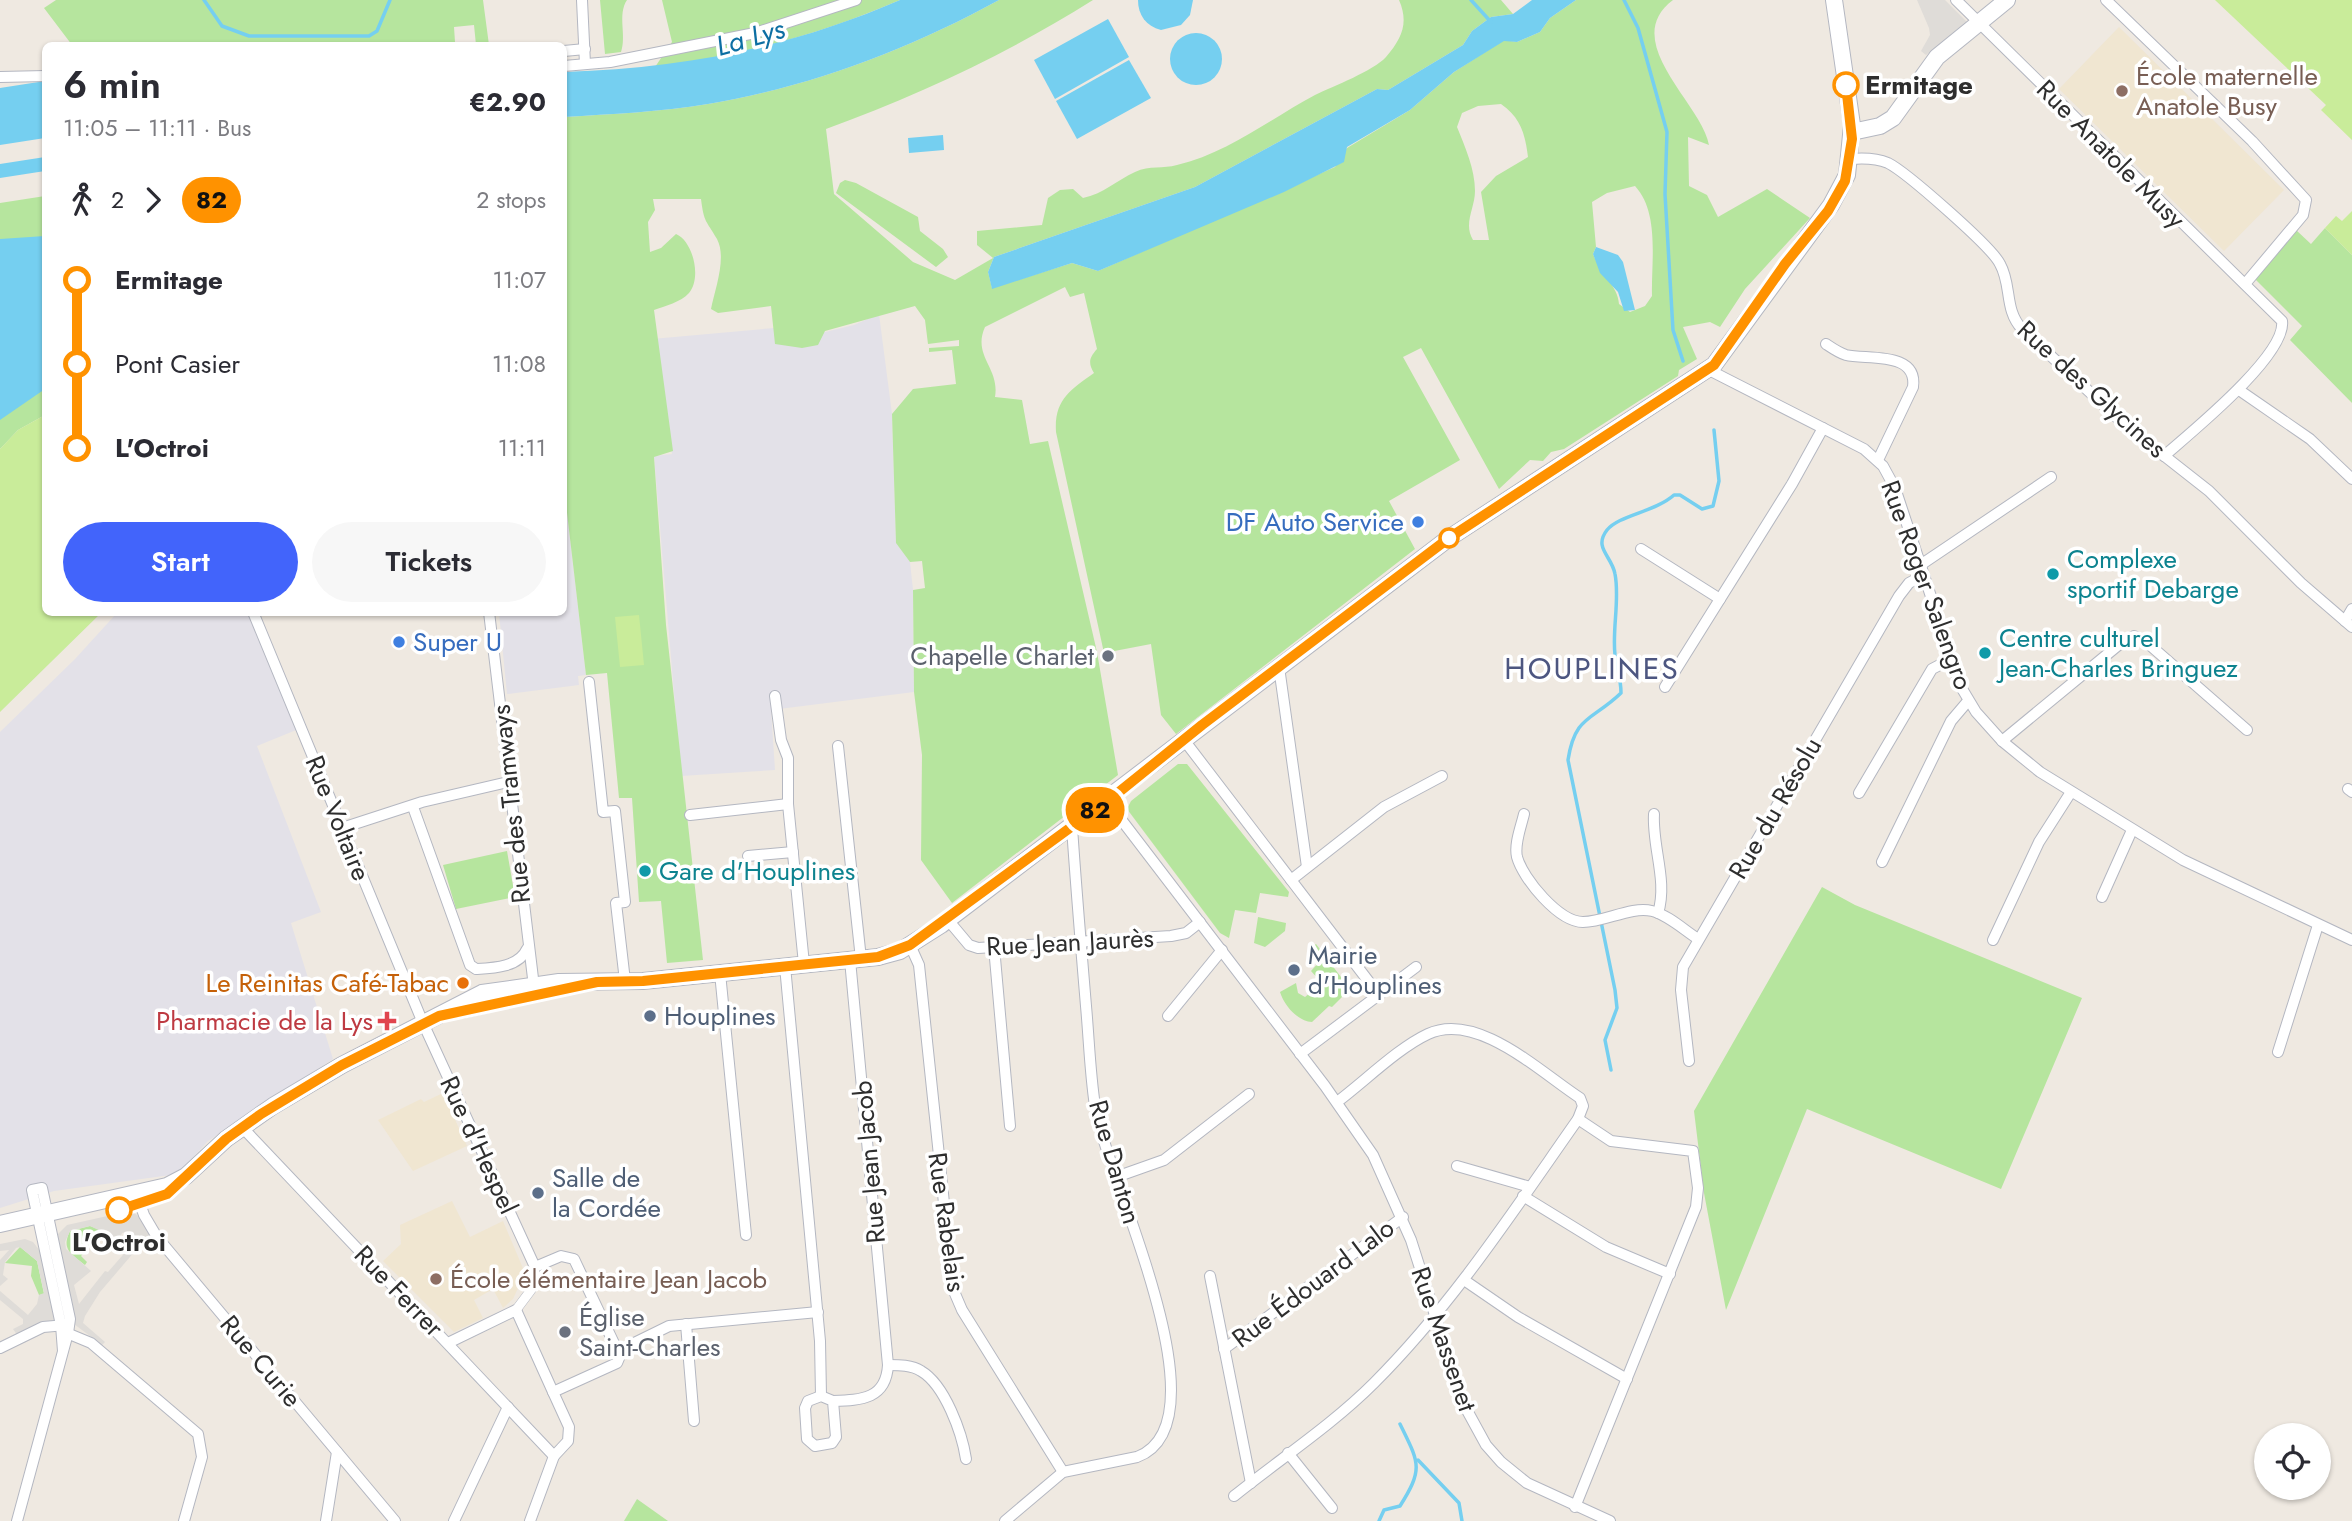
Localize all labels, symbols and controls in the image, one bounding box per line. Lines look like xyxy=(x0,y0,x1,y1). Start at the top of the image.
water label: La Lys xyxy=(711,8,790,67)
text: 6 min xyxy=(63,57,161,112)
place label: École maternelle Anatole Busy xyxy=(2136,57,2318,125)
place label: Ermitage xyxy=(1865,66,1973,104)
street label: Rue Anatole Musy xyxy=(2028,71,2194,237)
marker: Ermitage xyxy=(1833,72,1859,98)
text: €2.90 xyxy=(469,83,546,121)
marker: École maternelle Anatole Busy xyxy=(2114,83,2130,99)
text: 11:05 – 11:11 · Bus xyxy=(63,111,251,145)
icon: walk xyxy=(63,181,101,219)
icon: forward xyxy=(134,181,172,219)
text: 82 xyxy=(196,182,227,217)
text: 2 xyxy=(111,183,124,217)
text: 2 stops xyxy=(476,183,546,217)
text: Ermitage xyxy=(115,261,223,299)
text: 11:07 xyxy=(493,263,546,297)
street label: Rue des Glycines xyxy=(2009,311,2175,467)
text: Pont Casier xyxy=(115,345,240,383)
text: 11:08 xyxy=(492,347,546,381)
text: L'Octroi xyxy=(115,429,209,467)
text: 11:11 xyxy=(498,431,546,465)
street label: Rue Roger Salengro xyxy=(1871,475,1983,695)
place label: DF Auto Service xyxy=(1226,503,1404,541)
marker: DF Auto Service xyxy=(1410,514,1426,530)
button: Start xyxy=(63,522,298,602)
button: Tickets xyxy=(312,522,546,602)
unlabelled marker xyxy=(1439,528,1459,548)
place label: Complexe sportif Debarge xyxy=(2067,540,2239,608)
marker: Complexe sportif Debarge xyxy=(2045,566,2061,582)
place label: Centre culturel Jean-Charles Bringuez xyxy=(1996,619,2238,687)
place label: Super U xyxy=(413,623,502,661)
marker: Super U xyxy=(391,634,407,650)
place label: Chapelle Charlet xyxy=(910,637,1095,675)
marker: Centre culturel Jean-Charles Bringuez xyxy=(1977,645,1993,661)
district label: HOUPLINES xyxy=(1504,647,1680,690)
marker: Chapelle Charlet xyxy=(1100,648,1116,664)
street label: Rue des Tramways xyxy=(482,703,540,905)
street label: Rue du Résolu xyxy=(1719,730,1831,886)
street label: Rue Voltaire xyxy=(296,750,380,886)
line badge: 82 xyxy=(1064,787,1126,833)
text: 82 xyxy=(1080,792,1110,827)
place label: Gare d'Houplines xyxy=(659,852,855,890)
marker: Gare d'Houplines xyxy=(637,863,653,879)
street label: Rue Jean Jaurès xyxy=(985,919,1155,965)
place label: Mairie d'Houplines xyxy=(1308,936,1442,1004)
marker: Mairie d'Houplines xyxy=(1286,962,1302,978)
place label: Le Reinitas Café-Tabac xyxy=(206,964,449,1002)
marker: Le Reinitas Café-Tabac xyxy=(455,975,471,991)
place label: Houplines xyxy=(664,997,776,1035)
place label: Pharmacie de la Lys xyxy=(156,1002,373,1040)
marker: Houplines xyxy=(642,1008,658,1024)
marker: Pharmacie de la Lys xyxy=(379,1013,395,1029)
street label: Rue d'Hespel xyxy=(430,1070,528,1220)
street label: Rue Jean Jacob xyxy=(843,1079,895,1245)
street label: Rue Danton xyxy=(1079,1096,1151,1228)
street label: Rue Rabelais xyxy=(918,1150,976,1294)
place label: Salle de la Cordée xyxy=(552,1159,661,1227)
marker: Salle de la Cordée xyxy=(530,1185,546,1201)
marker: L'Octroi xyxy=(106,1197,132,1223)
street label: Rue Édouard Lalo xyxy=(1224,1209,1402,1357)
place label: L'Octroi xyxy=(72,1223,166,1261)
street label: Rue Ferrer xyxy=(345,1237,453,1346)
place label: École élémentaire Jean Jacob xyxy=(450,1260,767,1298)
street label: Rue Massenet xyxy=(1402,1262,1487,1417)
marker: École élémentaire Jean Jacob xyxy=(428,1271,444,1287)
place label: Église Saint-Charles xyxy=(579,1298,721,1366)
street label: Rue Curie xyxy=(211,1307,311,1415)
marker: Église Saint-Charles xyxy=(557,1324,573,1340)
map controls xyxy=(2254,1423,2331,1500)
button: locate xyxy=(2254,1423,2331,1500)

